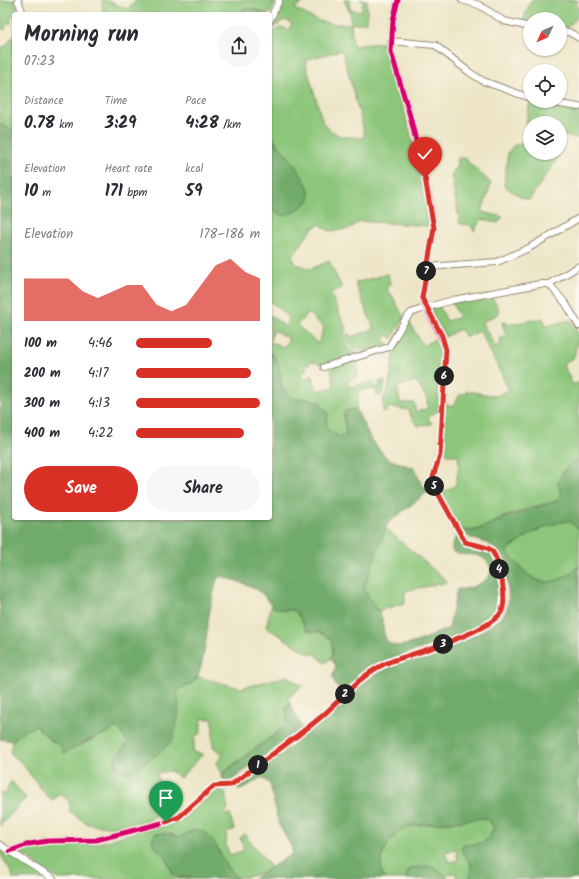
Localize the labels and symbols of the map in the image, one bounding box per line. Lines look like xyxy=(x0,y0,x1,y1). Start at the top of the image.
north arrow xyxy=(523,12,567,56)
pin xyxy=(408,137,442,178)
pin: 7 xyxy=(416,261,436,281)
pin: 6 xyxy=(434,366,454,386)
pin: 5 xyxy=(424,476,444,496)
pin: 4 xyxy=(489,559,509,579)
pin: 3 xyxy=(433,634,453,654)
pin: 2 xyxy=(335,684,355,704)
pin: 1 xyxy=(248,755,268,775)
pin xyxy=(149,781,183,822)

